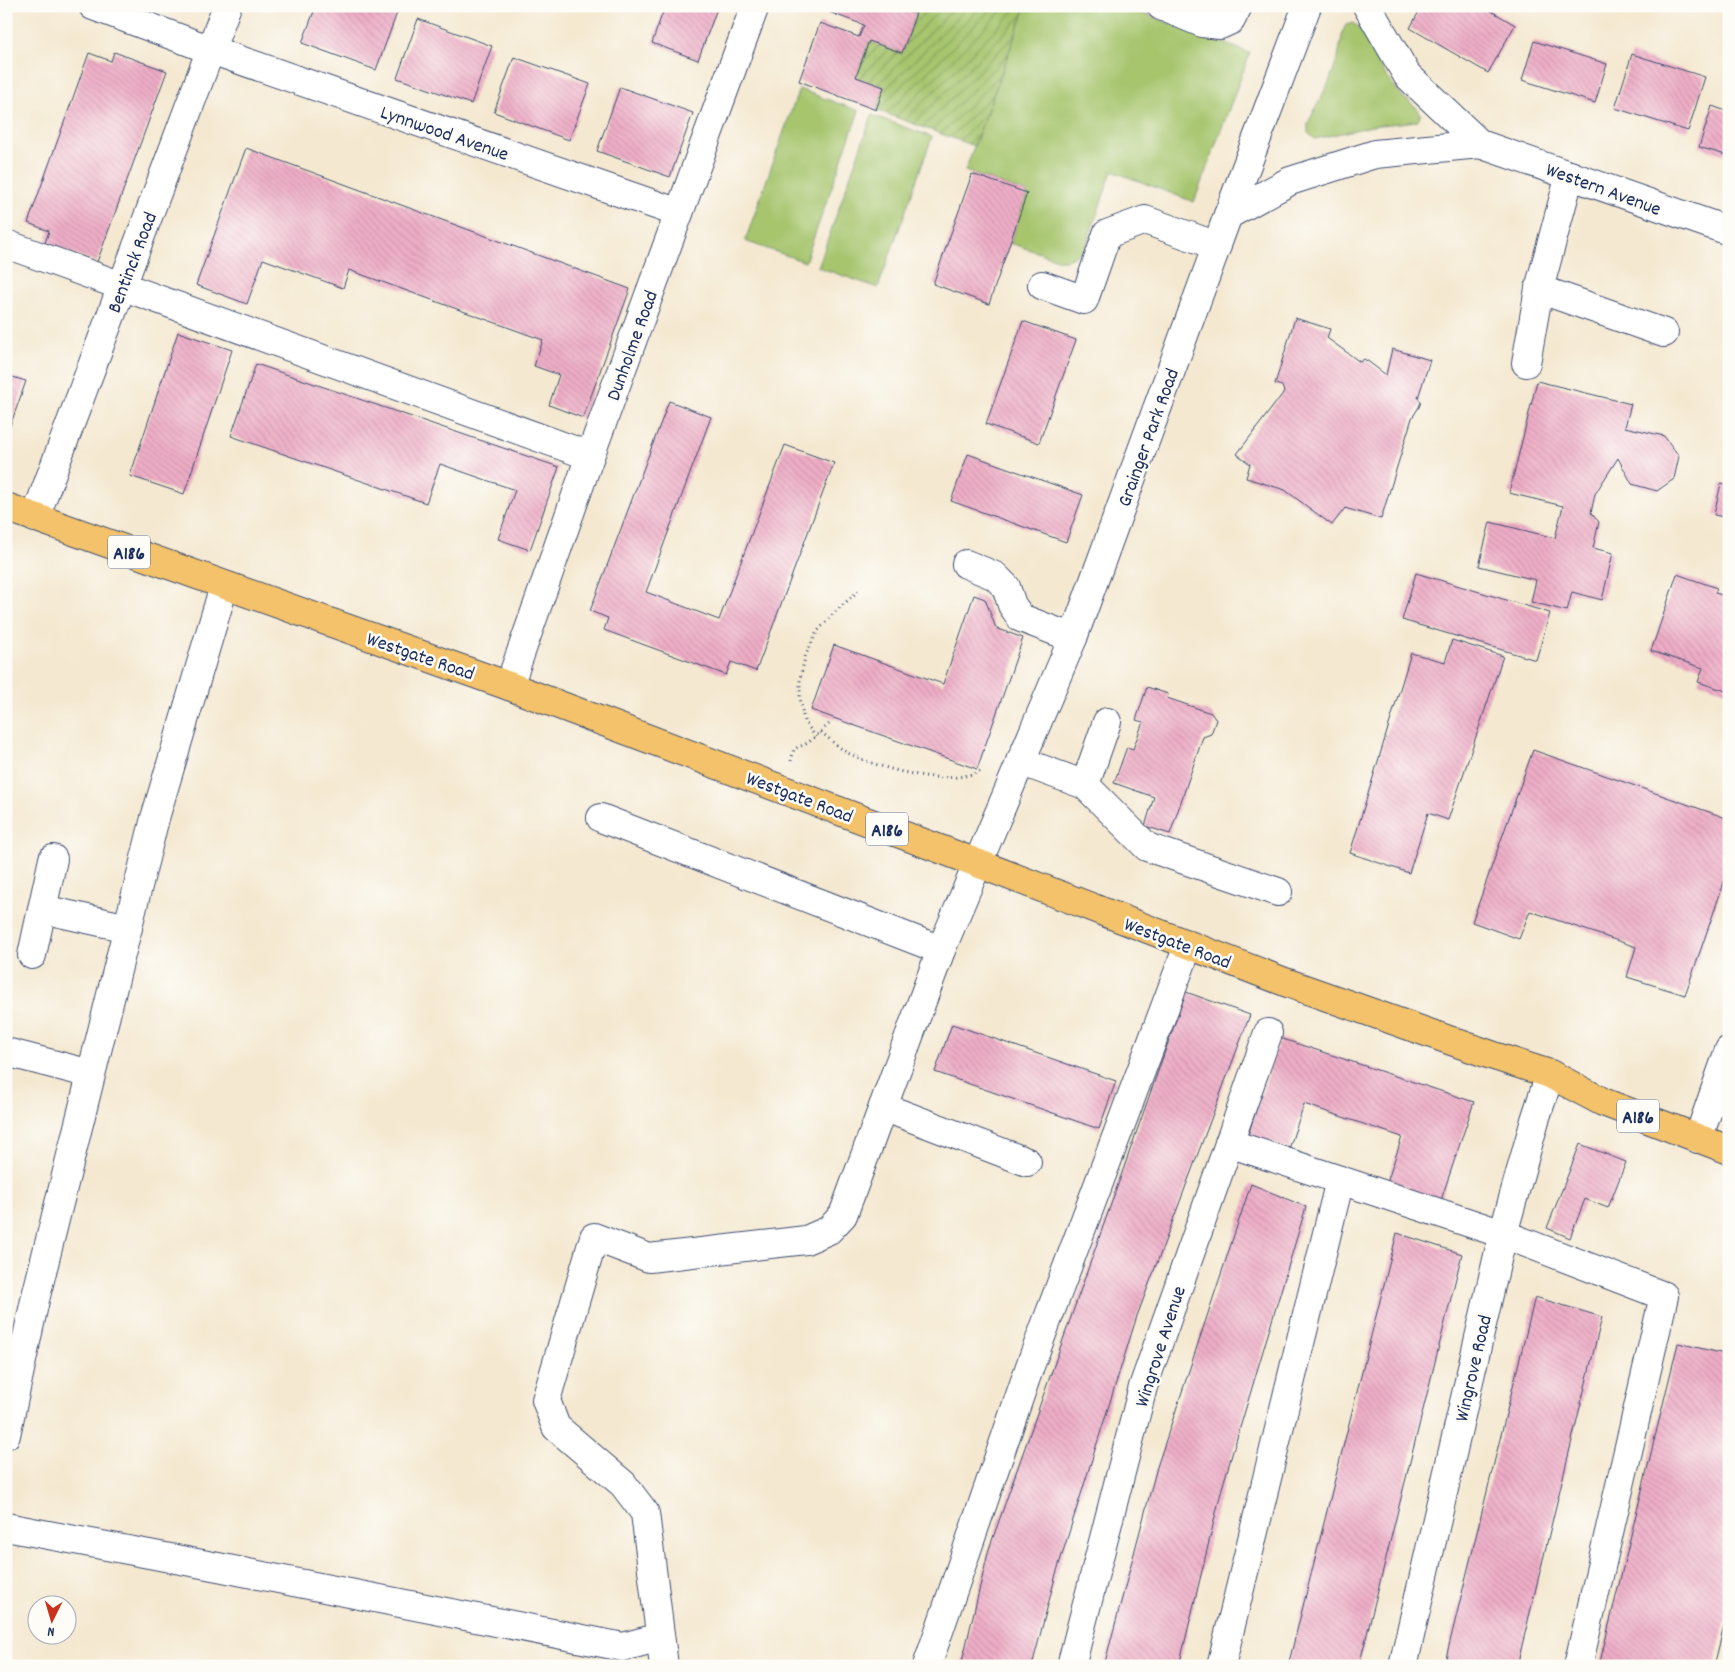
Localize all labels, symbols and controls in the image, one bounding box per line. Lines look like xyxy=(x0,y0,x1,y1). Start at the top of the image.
street label: Lynnwood Avenue xyxy=(376,100,512,170)
street label: Western Avenue xyxy=(1541,157,1665,225)
street label: Bentinck Road xyxy=(102,209,166,318)
street label: Dunholme Road xyxy=(601,287,667,405)
street label: Grainger Park Road xyxy=(1112,365,1188,511)
road number: A186 xyxy=(108,536,150,568)
street label: Westgate Road xyxy=(362,626,478,689)
street label: Westgate Road xyxy=(741,766,856,832)
road number: A186 xyxy=(866,812,908,846)
street label: Westgate Road xyxy=(1119,912,1234,978)
road number: A186 xyxy=(1617,1100,1659,1132)
street label: Wingrove Avenue xyxy=(1129,1283,1195,1411)
street label: Wingrove Road xyxy=(1449,1313,1501,1425)
north arrow xyxy=(28,1594,78,1644)
text: N xyxy=(47,1621,55,1641)

